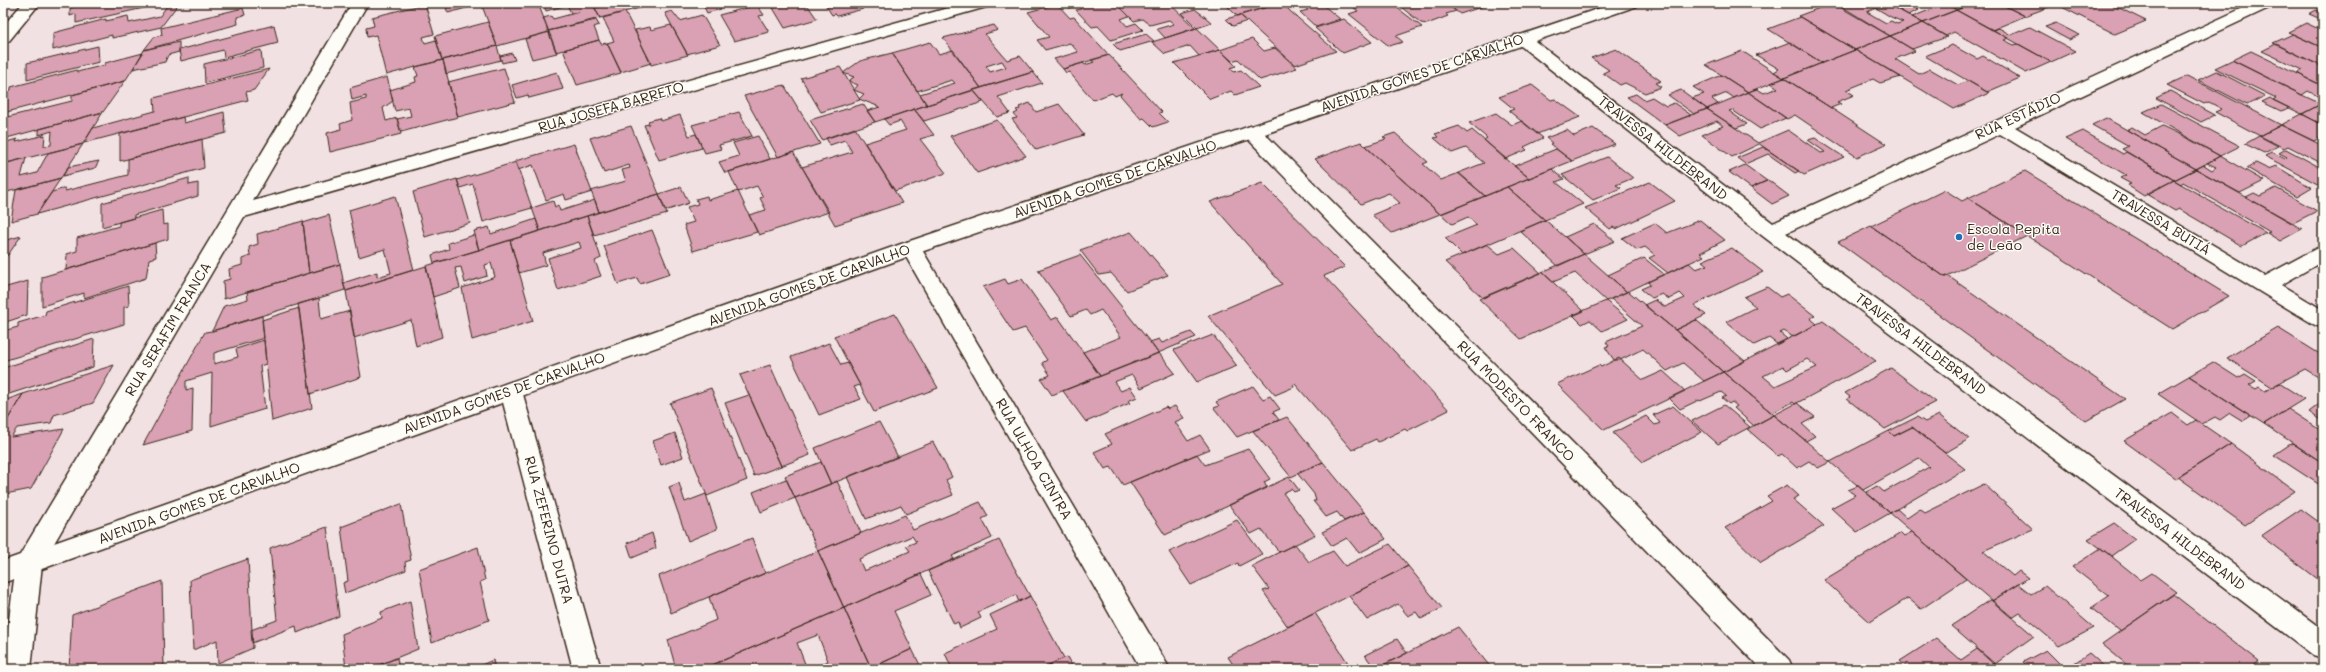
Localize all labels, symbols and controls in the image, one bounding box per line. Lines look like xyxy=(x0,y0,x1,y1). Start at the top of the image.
street label: AVENIDA GOMES DE CARVALHO xyxy=(1318,29,1526,116)
street label: RUA JOSEFA BARRETO xyxy=(536,77,686,136)
street label: RUA ESTÁDIO xyxy=(1972,87,2064,144)
street label: TRAVESSA HILDEBRAND xyxy=(1595,91,1732,204)
street label: AVENIDA GOMES DE CARVALHO xyxy=(1011,135,1219,222)
street label: TRAVESSA BUTIÁ xyxy=(2108,184,2215,259)
place label: Escola Pepita de Leão xyxy=(1967,219,2060,254)
marker: Escola Pepita de Leão xyxy=(1954,232,1964,242)
street label: AVENIDA GOMES DE CARVALHO xyxy=(705,239,912,330)
street label: RUA SERAFIM FRANCA xyxy=(120,258,215,399)
street label: TRAVESSA HILDEBRAND xyxy=(1852,288,1991,399)
street label: RUA MODESTO FRANCO xyxy=(1453,336,1579,465)
street label: AVENIDA GOMES DE CARVALHO xyxy=(400,347,607,438)
street label: RUA ULHOA CINTRA xyxy=(992,395,1077,523)
street label: RUA ZEFERINO DUTRA xyxy=(521,454,578,606)
street label: AVENIDA GOMES DE CARVALHO xyxy=(95,457,302,548)
street label: TRAVESSA HILDEBRAND xyxy=(2111,483,2250,594)

